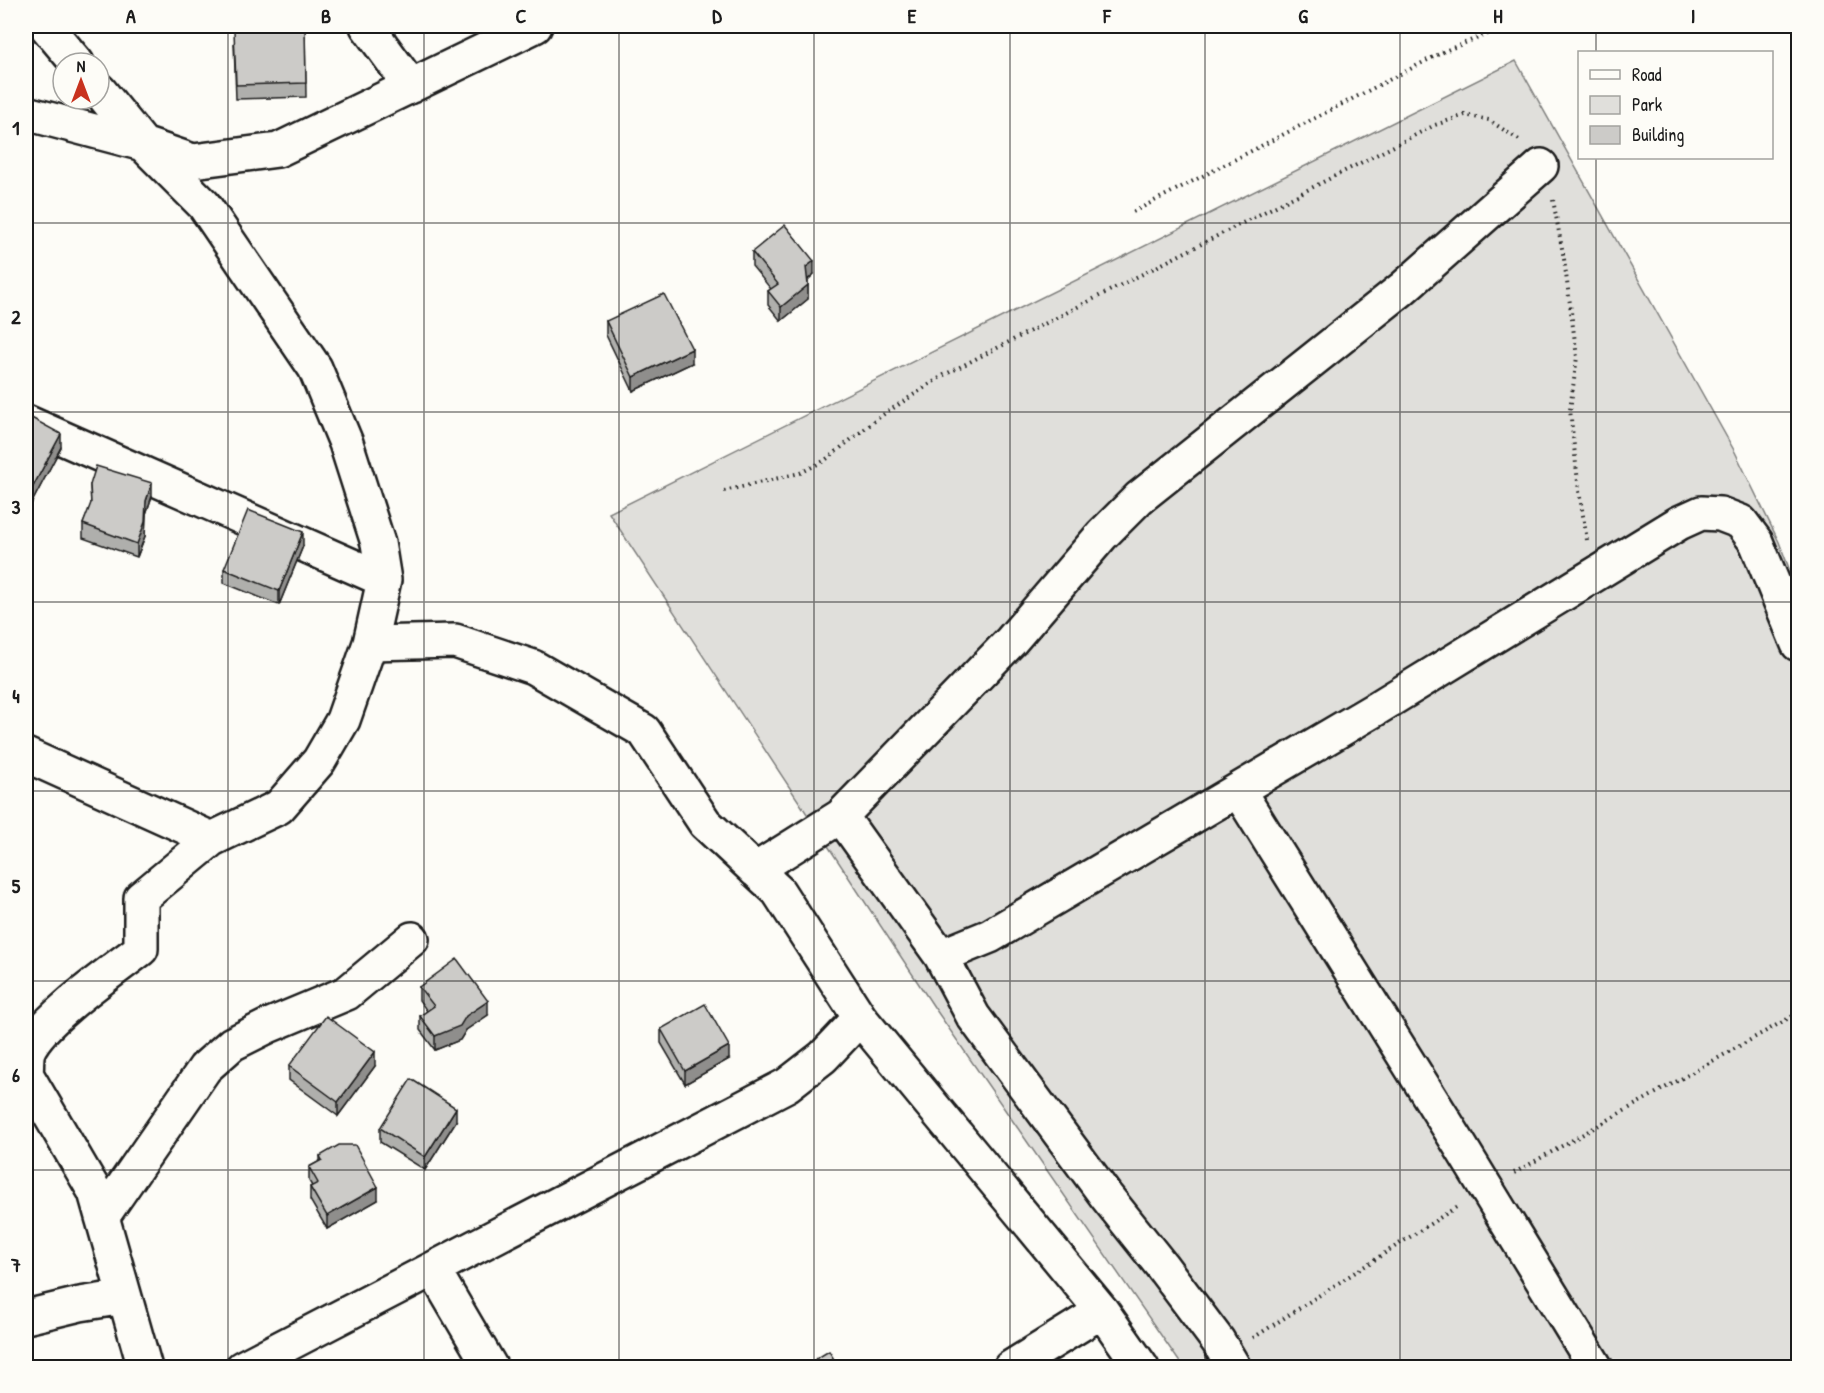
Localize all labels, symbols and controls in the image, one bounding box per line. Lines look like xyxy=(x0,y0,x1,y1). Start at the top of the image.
text: A xyxy=(126,2,136,29)
text: B xyxy=(321,2,331,29)
text: C xyxy=(516,2,527,29)
text: D xyxy=(712,2,722,29)
text: E xyxy=(908,2,917,29)
text: F xyxy=(1102,2,1112,29)
text: G xyxy=(1298,2,1308,29)
text: H xyxy=(1493,2,1503,29)
text: I xyxy=(1691,2,1695,29)
north arrow xyxy=(51,51,111,111)
legend xyxy=(1578,51,1773,159)
text: N xyxy=(77,55,86,77)
text: Road xyxy=(1632,62,1662,87)
text: Park xyxy=(1632,92,1663,117)
text: 1 xyxy=(12,114,20,141)
text: Building xyxy=(1632,122,1684,147)
text: 2 xyxy=(11,303,21,330)
text: 3 xyxy=(12,493,21,520)
text: 4 xyxy=(12,682,20,709)
text: 5 xyxy=(12,872,21,899)
text: 6 xyxy=(12,1061,20,1088)
text: 7 xyxy=(10,1251,21,1278)

